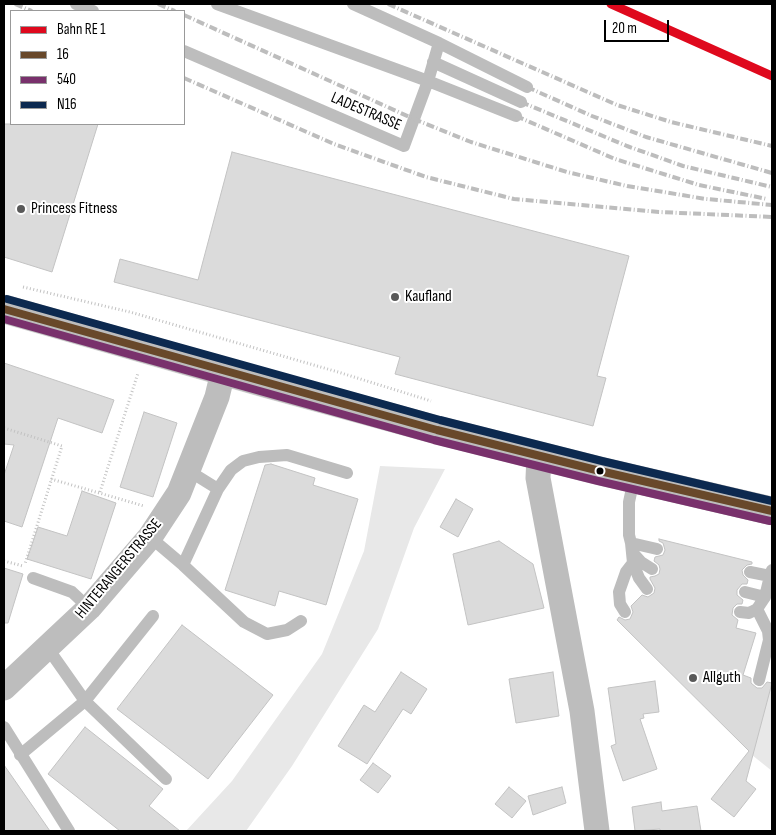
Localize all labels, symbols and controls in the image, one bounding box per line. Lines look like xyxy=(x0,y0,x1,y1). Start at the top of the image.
legend xyxy=(10,10,185,125)
scale bar xyxy=(606,10,671,42)
text: 20 m xyxy=(612,19,637,38)
text: Bahn RE 1 xyxy=(57,20,105,39)
text: 16 xyxy=(57,45,69,64)
text: 540 xyxy=(57,70,76,89)
street label: LADESTRASSE xyxy=(328,89,404,135)
text: N16 xyxy=(57,95,76,114)
place label: Princess Fitness xyxy=(31,199,118,219)
marker: Princess Fitness xyxy=(15,203,27,215)
place label: Kaufland xyxy=(405,287,452,307)
marker: Kaufland xyxy=(389,291,401,303)
unlabelled marker xyxy=(595,466,605,476)
street label: HINTERANGERSTRASSE xyxy=(72,515,166,623)
place label: Allguth xyxy=(703,668,741,688)
marker: Allguth xyxy=(687,672,699,684)

